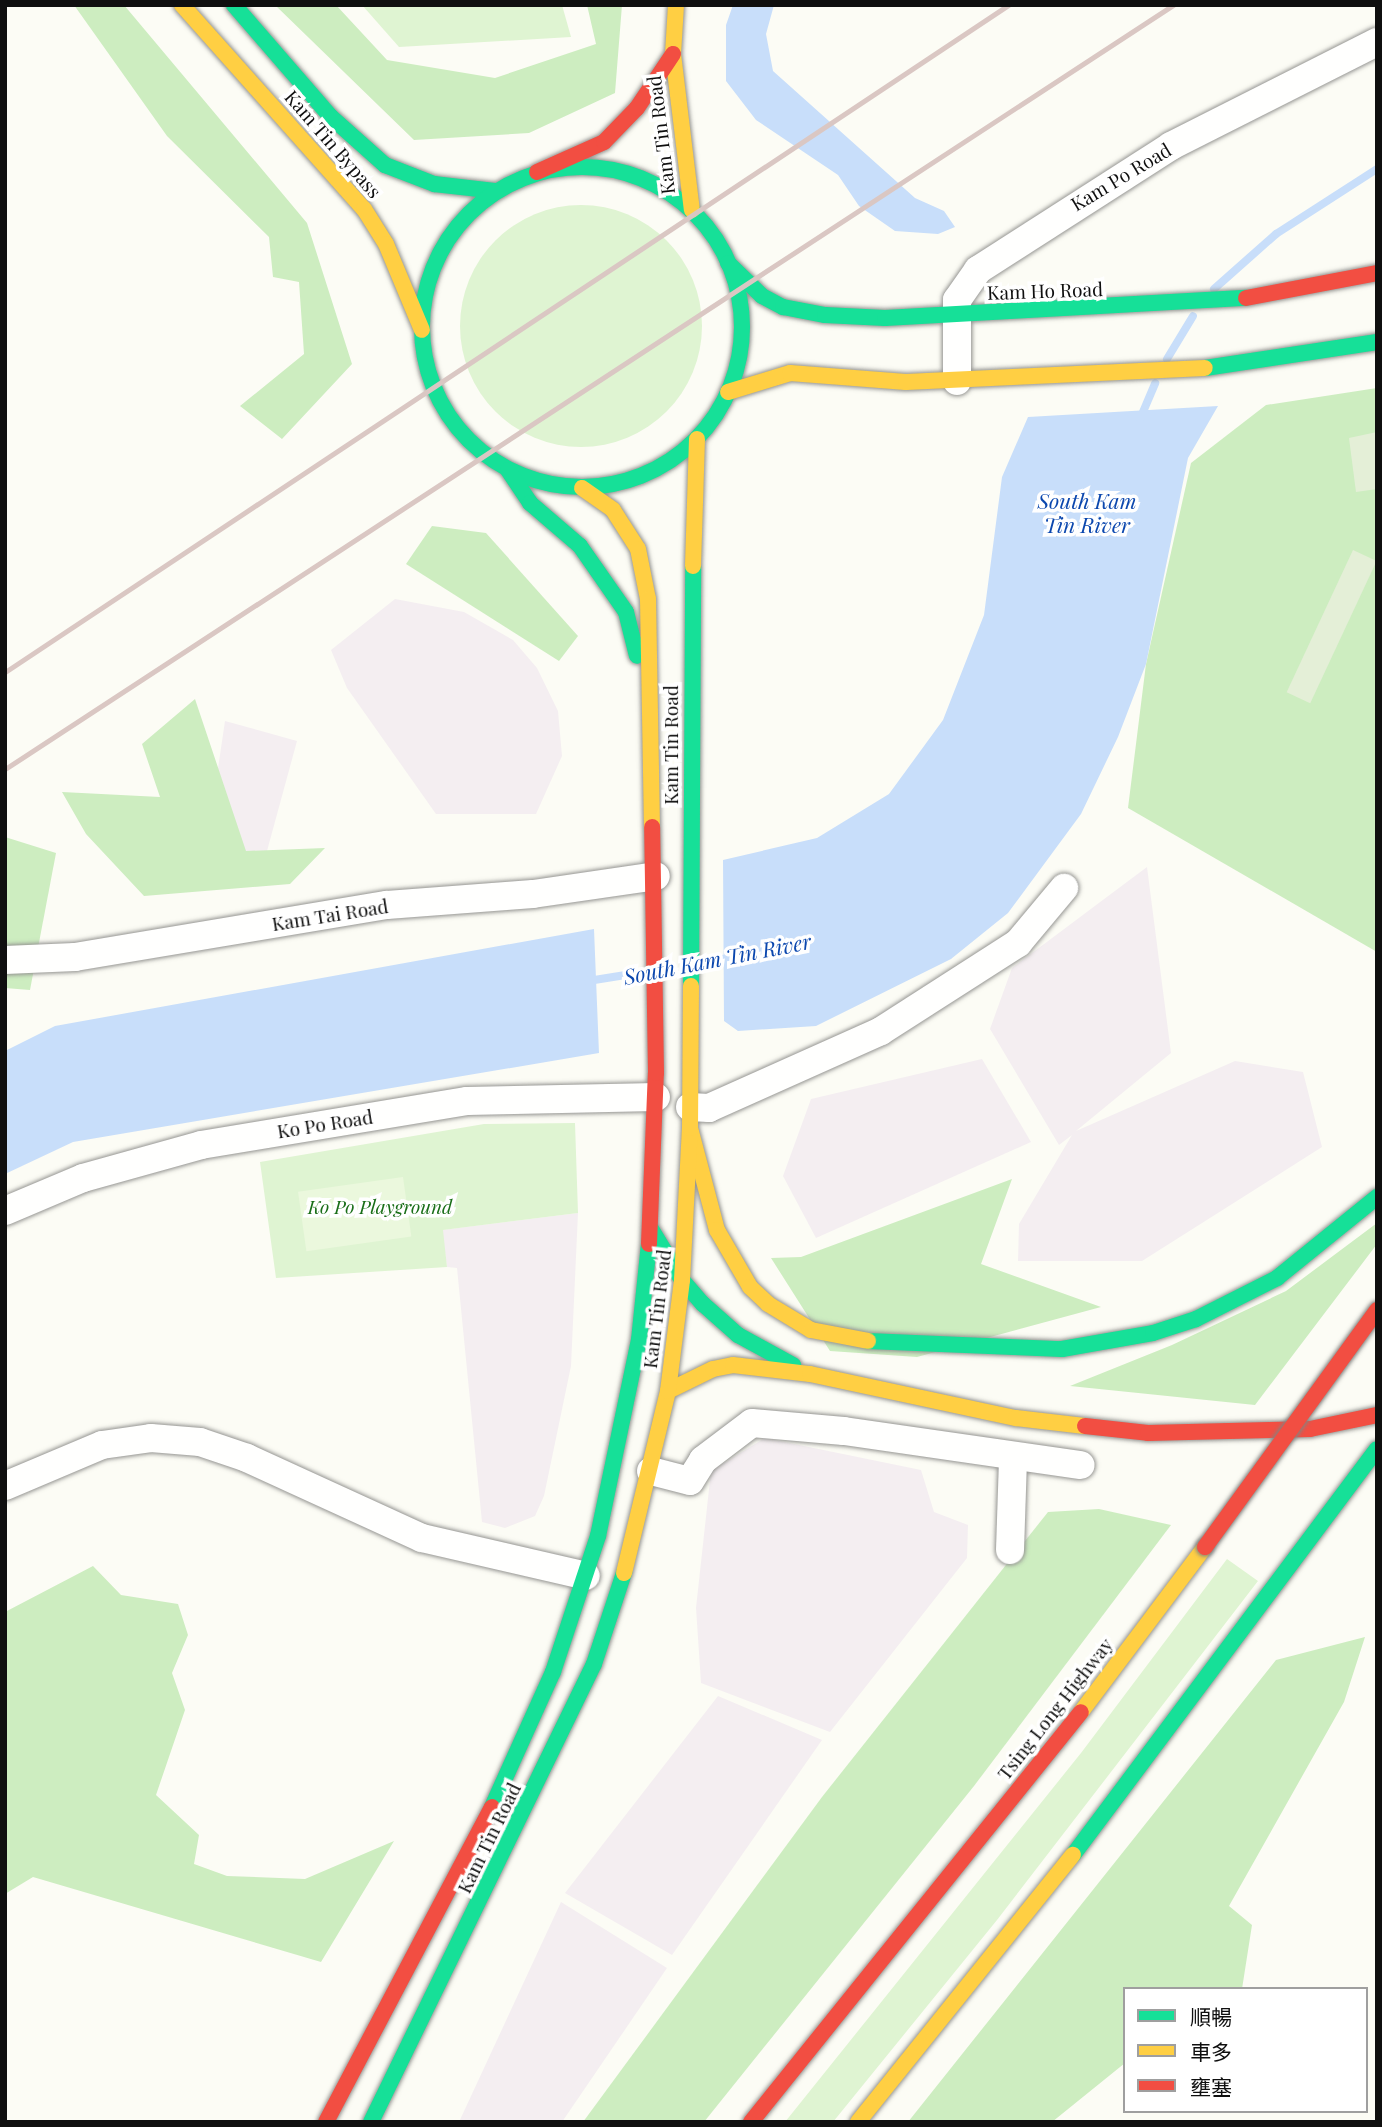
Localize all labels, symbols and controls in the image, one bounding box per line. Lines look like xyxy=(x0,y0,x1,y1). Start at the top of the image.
street label: Kam Tin Road xyxy=(642,74,680,196)
street label: Kam Tin Bypass xyxy=(280,85,386,203)
street label: Kam Po Road xyxy=(1067,138,1175,216)
street label: Kam Ho Road xyxy=(987,278,1103,304)
water label: South Kam Tin River xyxy=(1037,487,1137,537)
street label: Kam Tin Road xyxy=(660,685,682,805)
street label: Kam Tai Road xyxy=(270,895,390,935)
water label: South Kam Tin River xyxy=(621,927,813,989)
street label: Ko Po Road xyxy=(275,1105,375,1143)
park label: Ko Po Playground xyxy=(308,1196,452,1218)
street label: Kam Tin Road xyxy=(638,1248,676,1370)
street label: Tsing Long Highway xyxy=(993,1634,1117,1784)
street label: Kam Tin Road xyxy=(452,1779,526,1897)
legend xyxy=(1123,1987,1368,2113)
text: 順暢 xyxy=(1190,2002,1232,2030)
text: 車多 xyxy=(1190,2037,1232,2065)
text: 壅塞 xyxy=(1190,2072,1232,2100)

